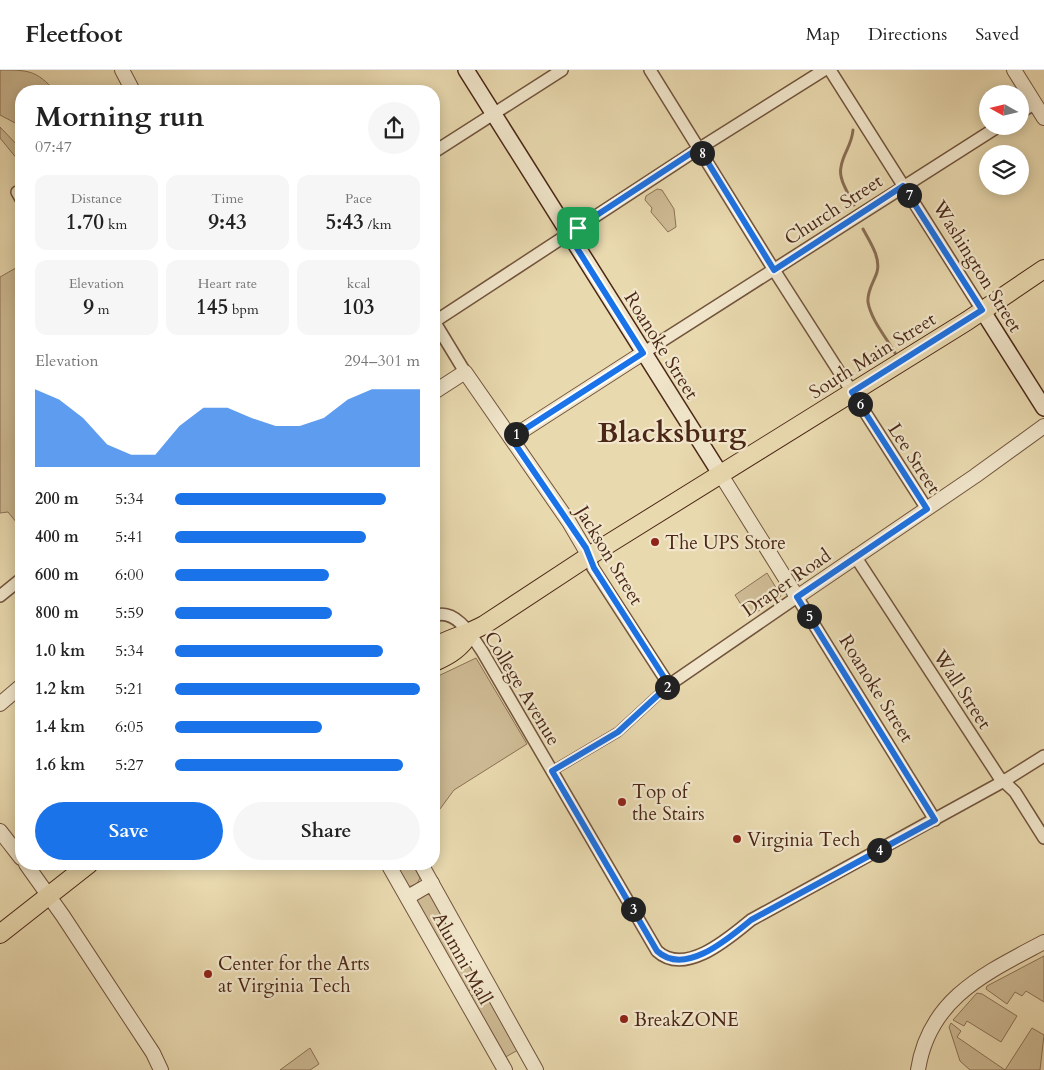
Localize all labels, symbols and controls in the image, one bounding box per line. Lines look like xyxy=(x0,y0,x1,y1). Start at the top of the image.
text: Fleetfoot xyxy=(25,18,122,51)
text: Map xyxy=(806,22,840,47)
text: Directions xyxy=(868,22,947,47)
text: Saved xyxy=(975,22,1019,47)
north arrow xyxy=(979,85,1029,135)
map controls xyxy=(979,85,1029,195)
text: Morning run xyxy=(35,98,204,136)
button: share xyxy=(368,102,420,154)
text: 07:47 xyxy=(35,136,72,158)
pin: 8 xyxy=(690,140,714,166)
text: 8 xyxy=(699,144,706,163)
button: layers xyxy=(979,145,1029,195)
street label: Church Street xyxy=(779,168,888,251)
pin: 7 xyxy=(896,182,922,208)
text: 7 xyxy=(906,186,913,205)
text: Distance xyxy=(71,189,122,208)
text: Time xyxy=(211,189,244,208)
text: Pace xyxy=(345,189,372,208)
street label: Washington Street xyxy=(926,195,1028,337)
pin xyxy=(557,207,599,249)
text: 1.70 xyxy=(66,208,104,237)
text: 9:43 xyxy=(208,208,247,237)
text: 5:43 xyxy=(325,208,364,237)
icon: arrive xyxy=(564,214,592,242)
text: km xyxy=(104,215,127,234)
text: /km xyxy=(364,215,392,234)
text: Elevation xyxy=(69,274,124,293)
text: Heart rate xyxy=(198,274,257,293)
text: kcal xyxy=(347,274,370,293)
street label: Roanoke Street xyxy=(618,287,705,404)
text: 9 xyxy=(83,293,94,322)
text: 145 xyxy=(196,293,228,322)
text: 103 xyxy=(342,293,375,322)
text: m xyxy=(94,300,110,319)
text: bpm xyxy=(228,300,259,319)
street label: South Main Street xyxy=(804,306,941,405)
text: Elevation xyxy=(35,350,99,372)
text: 294–301 m xyxy=(344,350,420,372)
pin: 6 xyxy=(848,392,872,416)
text: 6 xyxy=(857,395,864,414)
district label: Blacksburg xyxy=(598,413,747,453)
street label: Lee Street xyxy=(882,418,947,499)
pin: 1 xyxy=(504,422,528,446)
text: 1 xyxy=(513,425,520,444)
text: 200 m xyxy=(35,488,79,510)
text: 5:34 xyxy=(115,488,144,510)
street label: Jackson Street xyxy=(568,498,649,610)
text: 400 m xyxy=(35,526,79,548)
text: 5:41 xyxy=(115,526,144,548)
place label: The UPS Store xyxy=(665,530,786,556)
marker: The UPS Store xyxy=(649,536,661,548)
street label: Draper Road xyxy=(737,543,836,623)
text: 600 m xyxy=(35,564,79,586)
text: 6:00 xyxy=(115,564,144,586)
text: 800 m xyxy=(35,602,79,624)
text: 5:59 xyxy=(115,602,144,624)
pin: 5 xyxy=(796,604,822,628)
text: 5 xyxy=(806,607,813,626)
street label: College Avenue xyxy=(478,626,567,751)
street label: Roanoke Street xyxy=(833,630,920,747)
text: 1.0 km xyxy=(35,640,85,662)
text: 5:34 xyxy=(115,640,144,662)
street label: Wall Street xyxy=(926,644,997,734)
pin: 2 xyxy=(654,674,680,700)
text: 1.2 km xyxy=(35,678,85,700)
text: 5:21 xyxy=(115,678,144,700)
text: 2 xyxy=(664,678,671,697)
text: 1.4 km xyxy=(35,716,85,738)
text: 6:05 xyxy=(115,716,144,738)
text: 1.6 km xyxy=(35,754,85,776)
text: 5:27 xyxy=(115,754,144,776)
place label: Top of the Stairs xyxy=(632,779,705,827)
marker: Top of the Stairs xyxy=(616,796,628,808)
button: Save xyxy=(35,802,223,860)
button: Share xyxy=(233,802,420,860)
place label: Virginia Tech xyxy=(747,827,861,853)
marker: Virginia Tech xyxy=(731,833,743,845)
pin: 4 xyxy=(866,838,892,862)
text: 4 xyxy=(876,841,883,860)
pin: 3 xyxy=(620,896,646,922)
text: 3 xyxy=(630,900,637,919)
street label: Alumni Mall xyxy=(426,908,498,1009)
place label: Center for the Arts at Virginia Tech xyxy=(218,951,370,999)
marker: Center for the Arts at Virginia Tech xyxy=(202,968,214,980)
place label: BreakZONE xyxy=(634,1007,739,1033)
marker: BreakZONE xyxy=(618,1013,630,1025)

